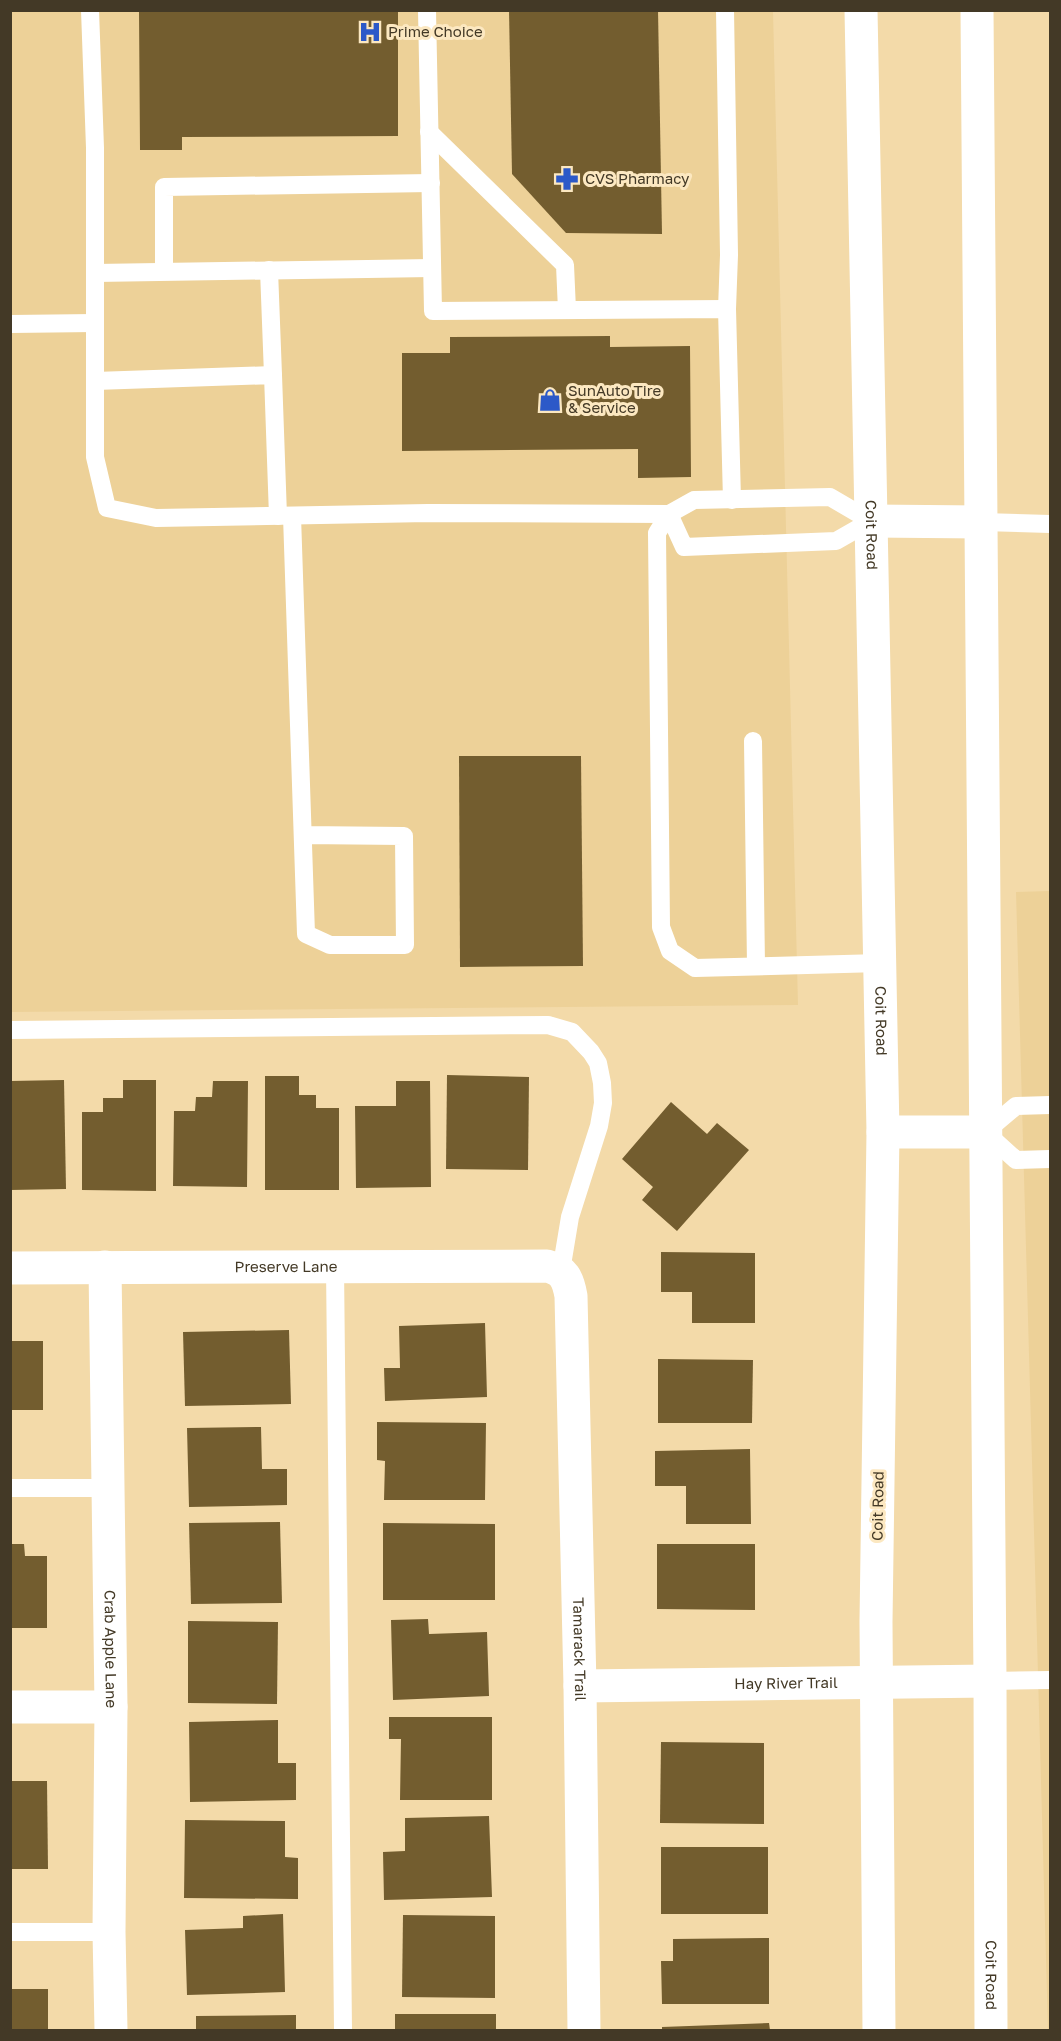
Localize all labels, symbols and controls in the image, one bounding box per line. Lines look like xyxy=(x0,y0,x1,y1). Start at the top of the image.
hospital icon: Prime Choice xyxy=(357,19,383,45)
place label: Prime Choice xyxy=(388,22,483,40)
pharmacy icon: CVS Pharmacy xyxy=(554,166,580,192)
place label: CVS Pharmacy xyxy=(585,169,690,187)
place label: SunAuto Tire & Service xyxy=(568,381,661,416)
shop icon: SunAuto Tire & Service xyxy=(537,387,563,413)
street label: Coit Road xyxy=(863,500,882,570)
street label: Coit Road xyxy=(872,986,892,1056)
street label: Preserve Lane xyxy=(235,1257,338,1275)
street label: Coit Road xyxy=(867,1471,887,1541)
street label: Crab Apple Lane xyxy=(101,1590,121,1708)
street label: Tamarack Trail xyxy=(570,1597,590,1702)
street label: Hay River Trail xyxy=(734,1673,838,1692)
street label: Coit Road xyxy=(983,1940,1001,2010)

